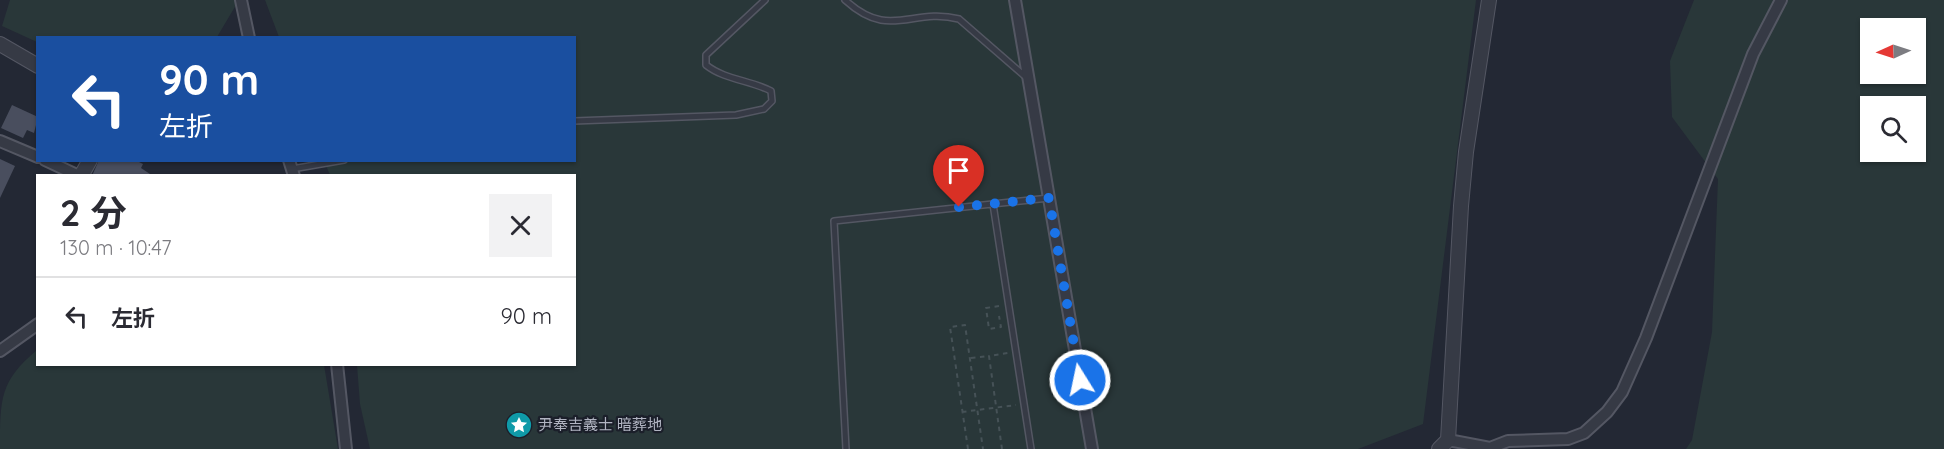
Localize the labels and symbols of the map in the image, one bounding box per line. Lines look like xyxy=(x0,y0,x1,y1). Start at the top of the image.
north arrow xyxy=(1860,18,1926,84)
pin xyxy=(933,145,984,207)
position arrow xyxy=(1048,348,1112,412)
place icon: 尹奉吉義士 暗葬地 xyxy=(504,410,534,440)
place label: 尹奉吉義士 暗葬地 xyxy=(538,415,662,434)

